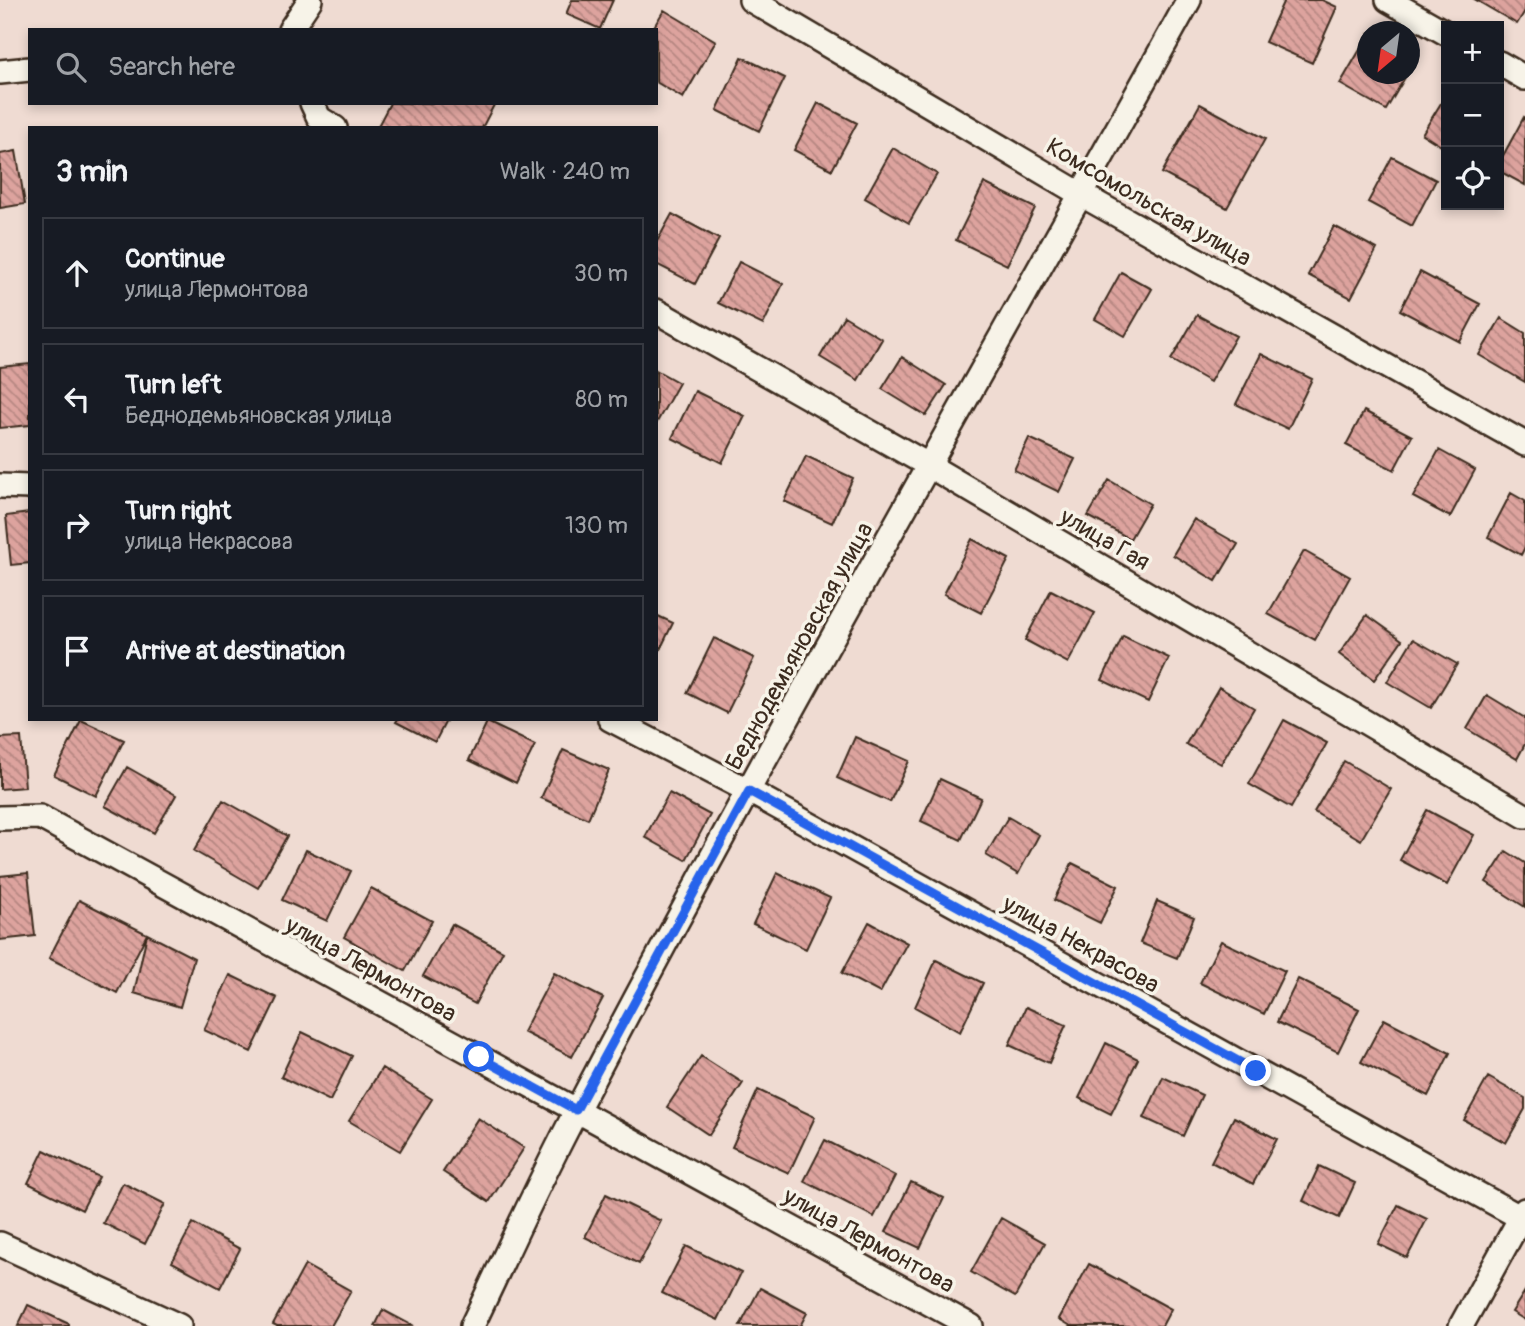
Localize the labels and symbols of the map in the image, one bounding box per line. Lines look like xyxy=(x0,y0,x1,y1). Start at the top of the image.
north arrow xyxy=(1357,21,1420,84)
street label: Комсомольская улица xyxy=(1041,132,1256,273)
street label: улица Гая xyxy=(1054,502,1155,577)
street label: Беднодемьяновская улица xyxy=(719,517,880,775)
street label: улица Некрасова xyxy=(996,889,1164,1000)
street label: улица Лермонтова xyxy=(279,910,461,1028)
route start xyxy=(463,1041,494,1072)
route end xyxy=(1240,1055,1271,1086)
street label: улица Лермонтова xyxy=(777,1181,959,1299)

